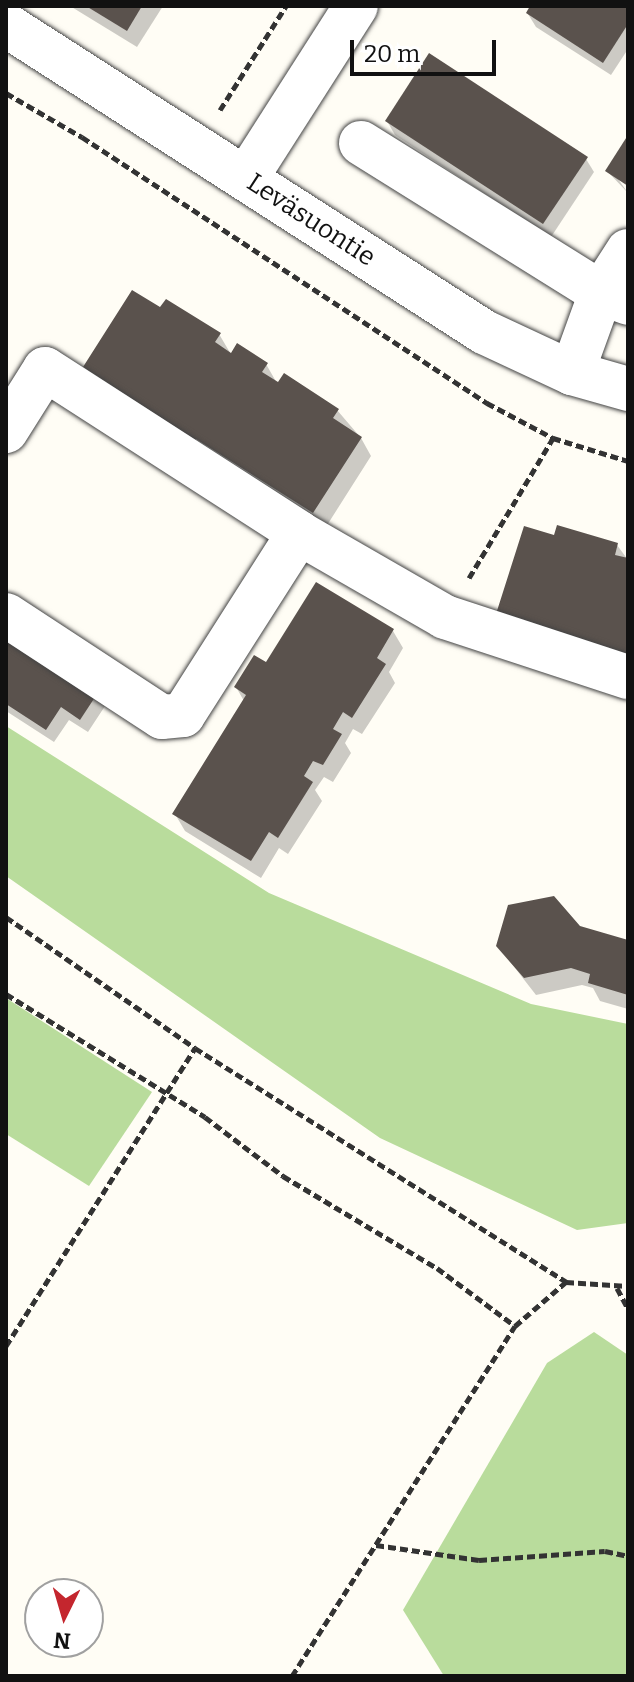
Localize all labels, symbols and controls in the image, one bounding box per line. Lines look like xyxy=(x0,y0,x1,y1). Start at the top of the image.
scale bar xyxy=(354,24,500,74)
text: 20 m xyxy=(364,40,420,68)
street label: Leväsuontie xyxy=(241,167,381,273)
north arrow xyxy=(24,1578,104,1658)
text: N xyxy=(52,1626,72,1655)

